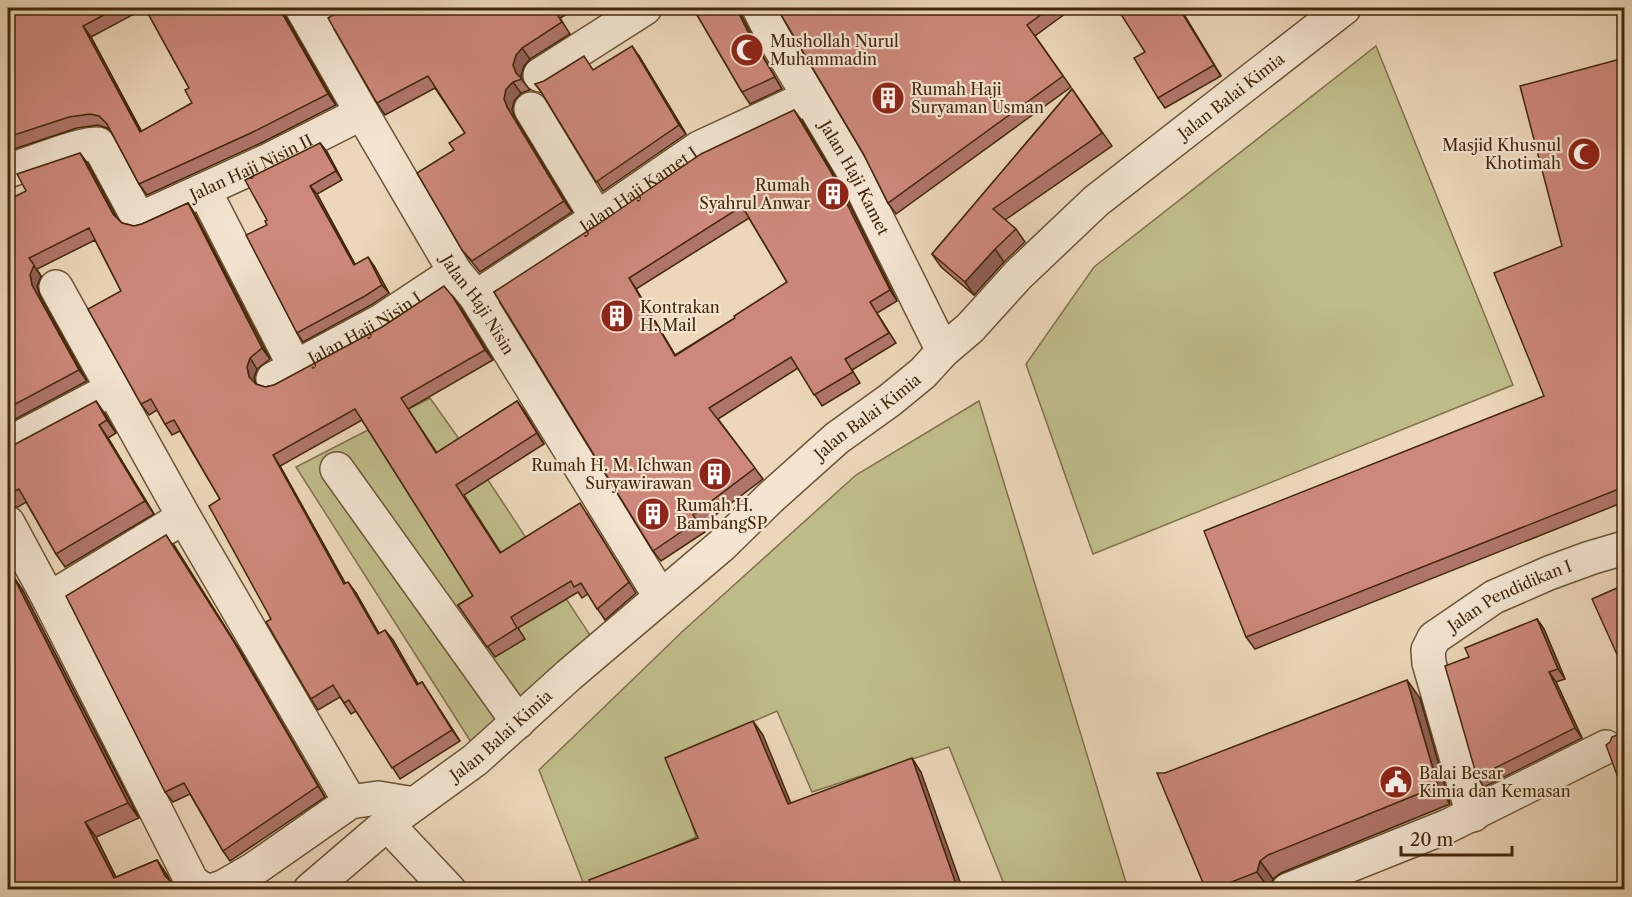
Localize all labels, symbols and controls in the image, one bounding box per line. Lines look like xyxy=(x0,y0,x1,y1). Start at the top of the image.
place label: Mushollah Nurul Muhammadin xyxy=(770,31,899,69)
mosque icon: Mushollah Nurul Muhammadin xyxy=(729,32,765,68)
street label: Jalan Balai Kimia xyxy=(1172,48,1288,145)
place label: Rumah Haji Suryaman Usman xyxy=(911,79,1044,117)
building icon: Rumah Haji Suryaman Usman xyxy=(870,80,906,116)
street label: Jalan Haji Kamet xyxy=(814,114,894,239)
street label: Jalan Haji Nisin II xyxy=(184,130,316,206)
place label: Masjid Khusnul Khotimah xyxy=(1442,135,1561,173)
mosque icon: Masjid Khusnul Khotimah xyxy=(1566,136,1602,172)
street label: Jalan Haji Kamet I xyxy=(574,142,701,238)
place label: Rumah Syahrul Anwar xyxy=(699,175,810,213)
building icon: Rumah Syahrul Anwar xyxy=(815,176,851,212)
street label: Jalan Haji Nisin xyxy=(435,248,519,358)
street label: Jalan Haji Nisin I xyxy=(302,287,425,370)
place label: Kontrakan H. Mail xyxy=(640,297,720,335)
building icon: Kontrakan H. Mail xyxy=(599,298,635,334)
street label: Jalan Balai Kimia xyxy=(808,369,925,466)
place label: Rumah H. M. Ichwan Suryawirawan xyxy=(531,455,692,493)
building icon: Rumah H. M. Ichwan Suryawirawan xyxy=(697,456,733,492)
place label: Rumah H. BambangSP xyxy=(676,495,768,533)
building icon: Rumah H. BambangSP xyxy=(635,496,671,532)
street label: Jalan Pendidikan I xyxy=(1441,556,1574,637)
street label: Jalan Balai Kimia xyxy=(443,685,556,787)
place label: Balai Besar Kimia dan Kemasan xyxy=(1419,763,1571,801)
public building icon: Balai Besar Kimia dan Kemasan xyxy=(1378,764,1414,800)
scale bar xyxy=(1401,819,1512,857)
text: 20 m xyxy=(1410,829,1454,851)

